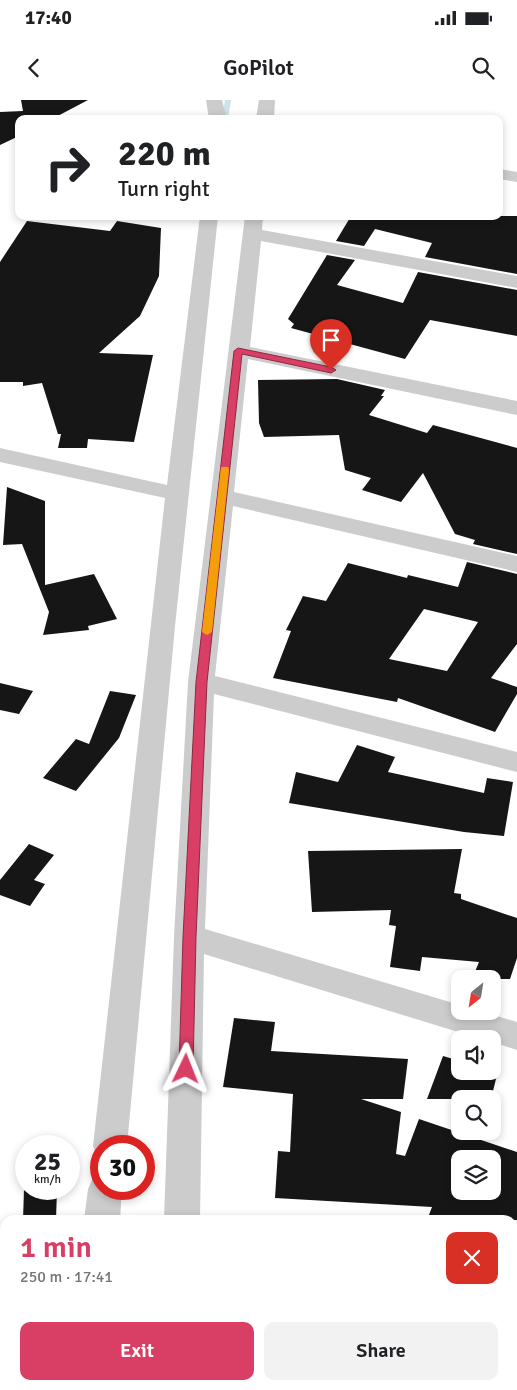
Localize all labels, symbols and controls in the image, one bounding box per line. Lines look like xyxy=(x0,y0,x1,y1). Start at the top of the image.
text: 17:40 xyxy=(25,6,72,30)
icon: back xyxy=(20,54,48,82)
text: GoPilot xyxy=(223,54,294,81)
icon: search xyxy=(469,54,497,82)
text: 220 m xyxy=(118,132,211,175)
icon: right xyxy=(35,135,100,200)
text: Turn right xyxy=(118,175,210,202)
pin xyxy=(310,319,352,370)
icon: arrive xyxy=(317,326,345,354)
north arrow xyxy=(451,970,501,1020)
map controls xyxy=(451,970,501,1200)
button: sound xyxy=(451,1030,501,1080)
position arrow xyxy=(159,1042,211,1094)
button: search xyxy=(451,1090,501,1140)
speed limit sign: 30 xyxy=(90,1135,155,1200)
text: 25 xyxy=(34,1146,61,1177)
button: layers xyxy=(451,1150,501,1200)
text: km/h xyxy=(34,1172,61,1187)
text: 1 min xyxy=(20,1229,92,1266)
button: close xyxy=(446,1232,498,1284)
text: 250 m · 17:41 xyxy=(20,1267,113,1287)
button: Exit xyxy=(20,1322,254,1380)
button: Share xyxy=(264,1322,498,1380)

